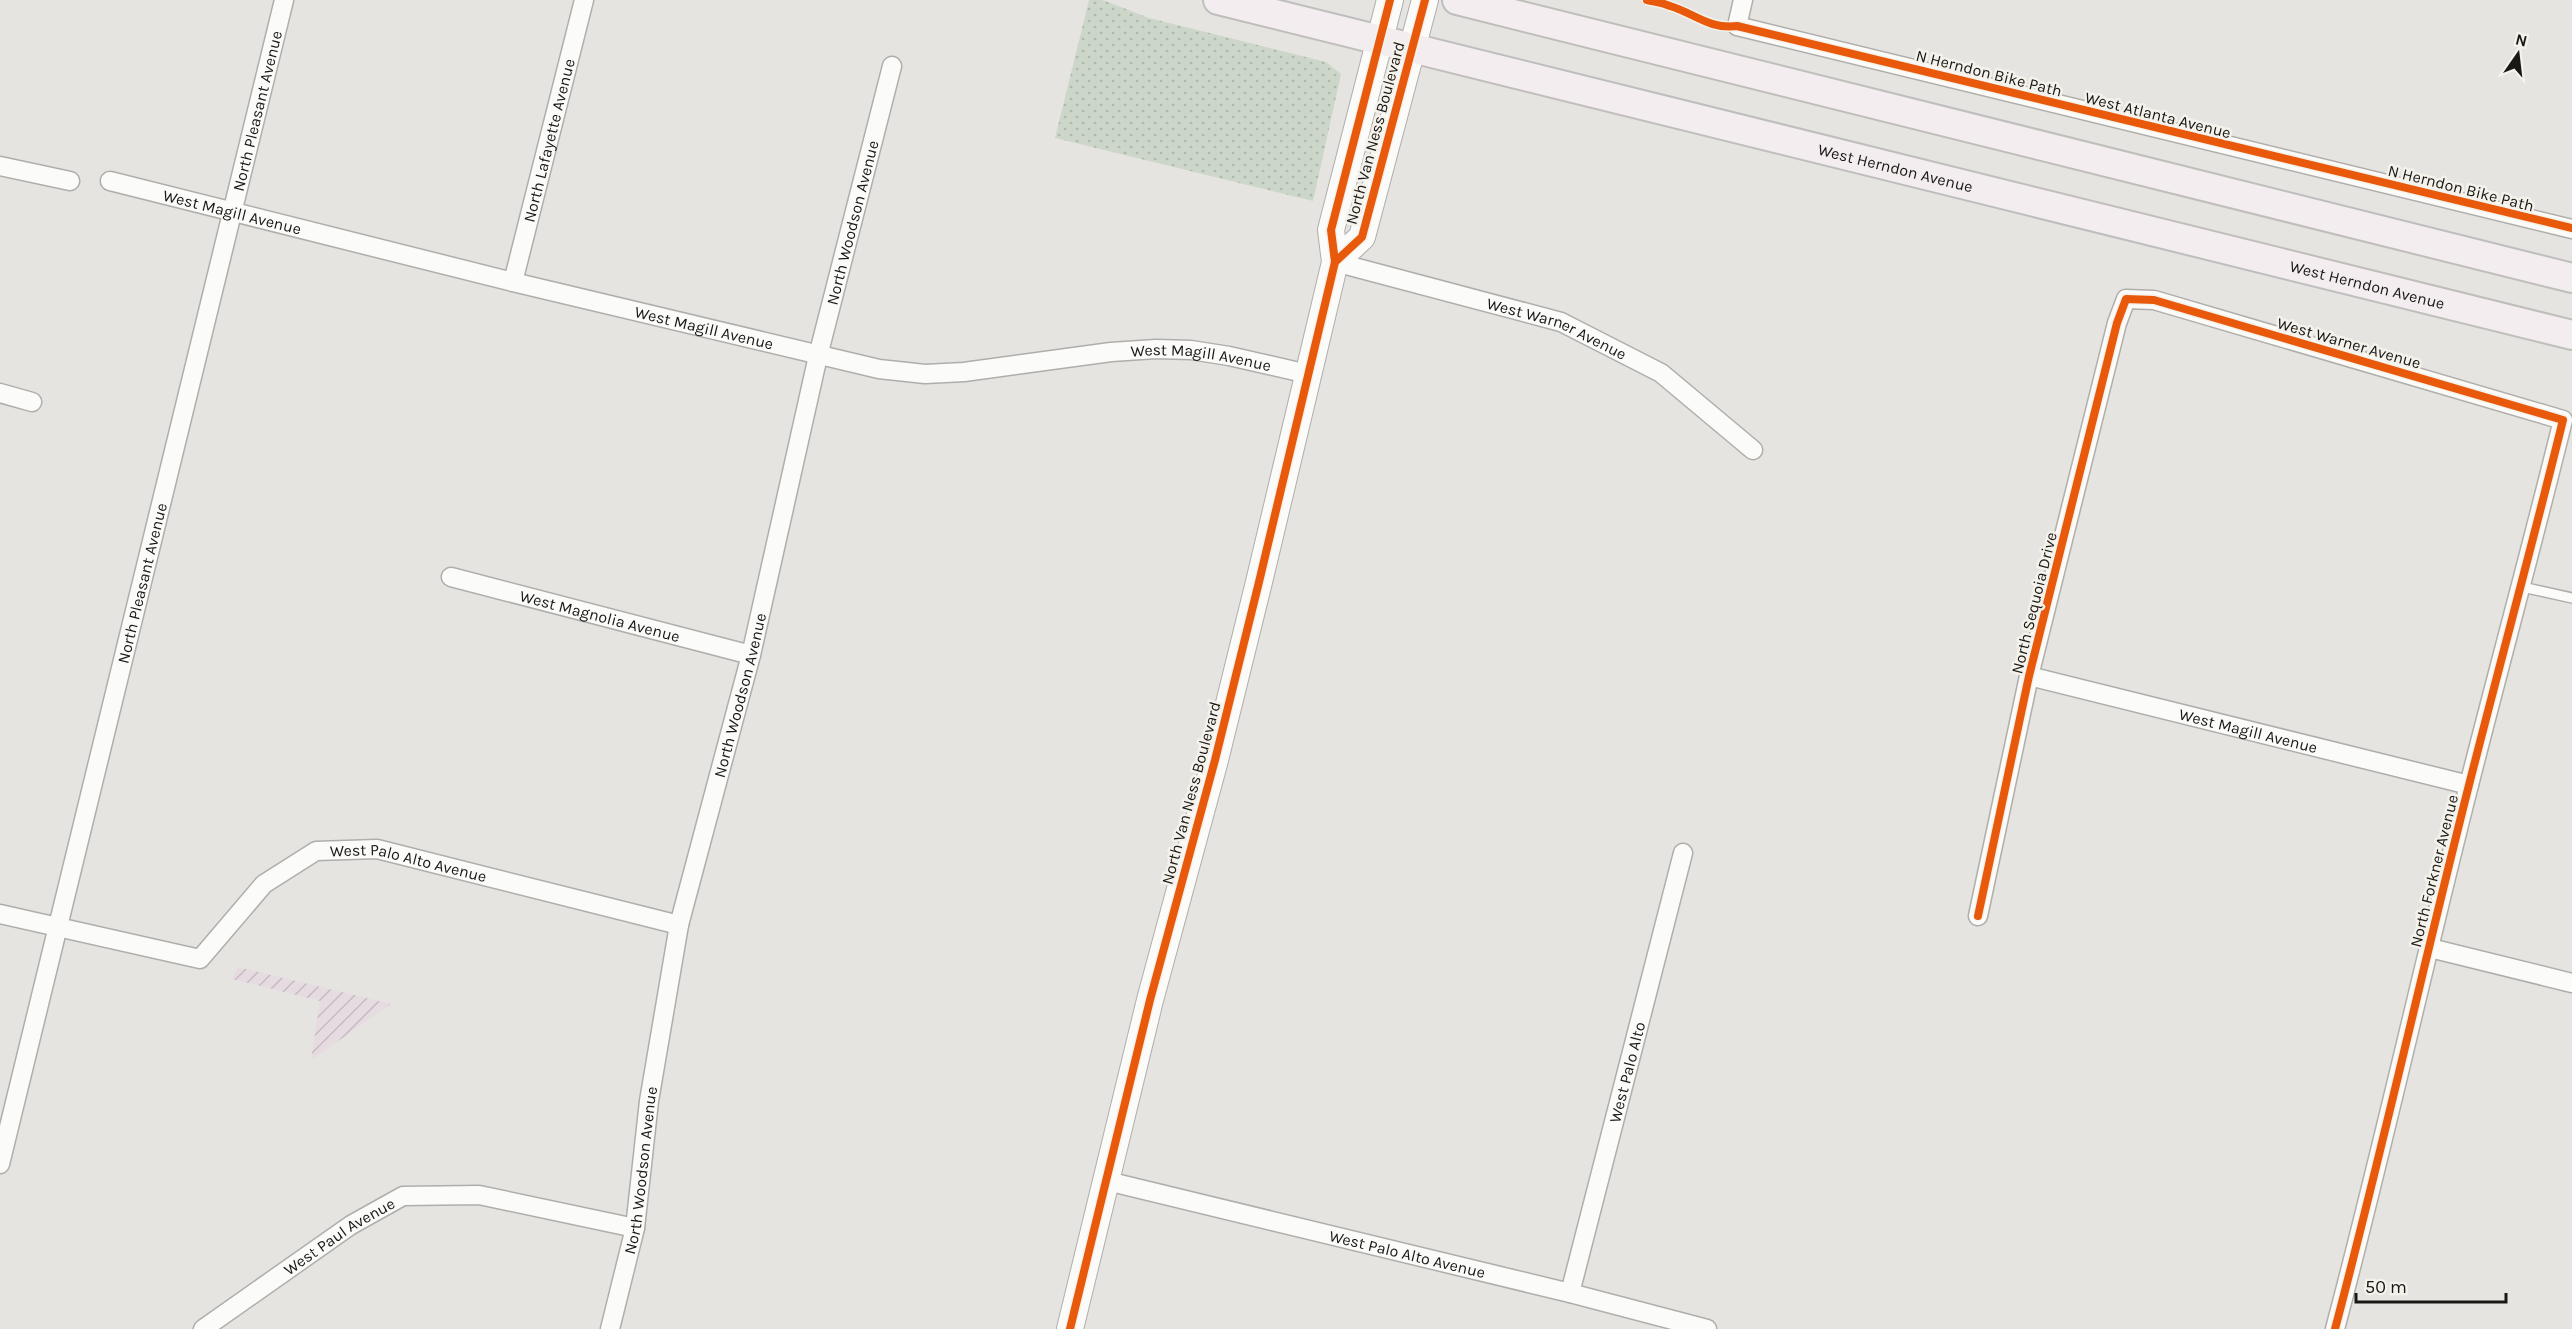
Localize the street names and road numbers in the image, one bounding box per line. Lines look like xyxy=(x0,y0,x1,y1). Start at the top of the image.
street label: North Pleasant Avenue xyxy=(228,29,286,193)
street label: North Van Ness Boulevard xyxy=(1341,39,1409,227)
street label: N Herndon Bike Path xyxy=(1914,46,2064,100)
street label: North Lafayette Avenue xyxy=(519,57,578,224)
street label: West Atlanta Avenue xyxy=(2083,88,2233,142)
street label: North Woodson Avenue xyxy=(822,138,882,307)
street label: West Herndon Avenue xyxy=(1816,139,1975,196)
street label: N Herndon Bike Path xyxy=(2386,161,2536,215)
street label: West Magill Avenue xyxy=(161,185,303,238)
street label: West Herndon Avenue xyxy=(2288,256,2447,313)
street label: West Warner Avenue xyxy=(1485,293,1630,363)
street label: West Magill Avenue xyxy=(633,302,775,353)
street label: West Warner Avenue xyxy=(2275,313,2423,373)
street label: West Magill Avenue xyxy=(1130,339,1273,375)
street label: North Pleasant Avenue xyxy=(113,501,171,665)
street label: North Sequoia Drive xyxy=(2007,530,2061,676)
street label: West Magnolia Avenue xyxy=(518,586,682,646)
street label: North Woodson Avenue xyxy=(709,611,770,780)
street label: North Van Ness Boulevard xyxy=(1157,699,1225,887)
street label: West Magill Avenue xyxy=(2177,704,2320,757)
street label: North Forkner Avenue xyxy=(2406,793,2462,949)
street label: West Palo Alto Avenue xyxy=(330,839,489,886)
street label: West Palo Alto xyxy=(1605,1020,1649,1125)
street label: North Woodson Avenue xyxy=(619,1085,661,1256)
street label: West Paul Avenue xyxy=(280,1193,398,1279)
street label: West Palo Alto Avenue xyxy=(1327,1226,1487,1282)

